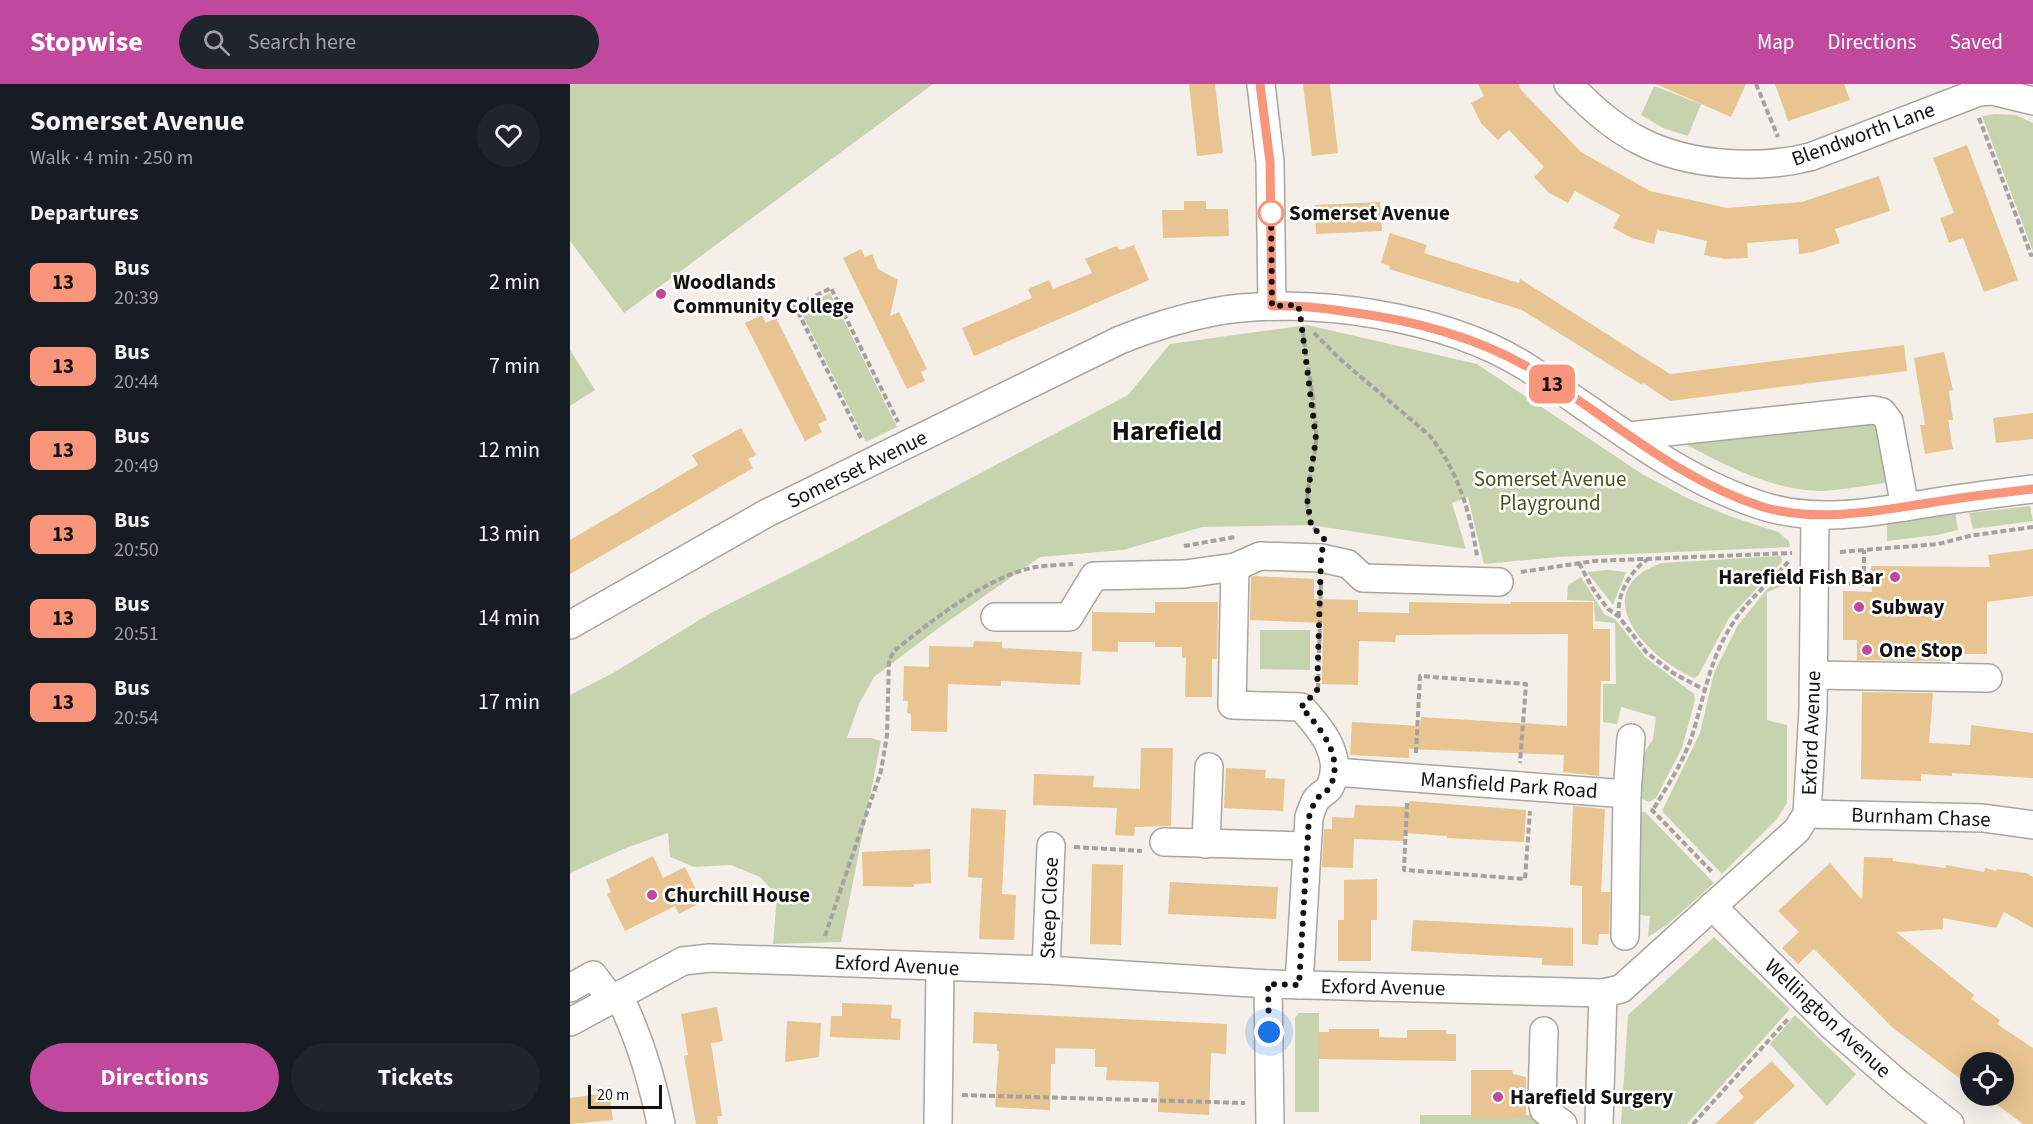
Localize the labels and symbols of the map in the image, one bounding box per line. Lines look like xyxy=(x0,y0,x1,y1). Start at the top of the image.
street label: Blendworth Lane xyxy=(1787,94,1939,174)
place label: Somerset Avenue xyxy=(1289,198,1450,228)
marker: Somerset Avenue xyxy=(1258,200,1284,226)
place label: Woodlands Community College xyxy=(673,267,854,321)
marker: Woodlands Community College xyxy=(654,287,668,301)
line badge: 13 xyxy=(1525,364,1579,404)
district label: Harefield xyxy=(1112,412,1222,451)
street label: Somerset Avenue xyxy=(782,422,932,516)
park label: Somerset Avenue Playground xyxy=(1474,464,1626,518)
place label: Harefield Fish Bar xyxy=(1718,562,1884,592)
marker: Harefield Fish Bar xyxy=(1888,570,1902,584)
place label: Subway xyxy=(1871,592,1945,622)
marker: Subway xyxy=(1852,600,1866,614)
place label: One Stop xyxy=(1879,635,1963,665)
marker: One Stop xyxy=(1860,643,1874,657)
street label: Exford Avenue xyxy=(1794,670,1828,796)
street label: Mansfield Park Road xyxy=(1419,764,1599,806)
street label: Burnham Chase xyxy=(1851,800,1991,834)
street label: Steep Close xyxy=(1032,856,1066,960)
place label: Churchill House xyxy=(664,880,810,910)
marker: Churchill House xyxy=(645,888,659,902)
street label: Exford Avenue xyxy=(834,947,960,983)
street label: Wellington Avenue xyxy=(1758,951,1898,1085)
street label: Exford Avenue xyxy=(1320,971,1446,1003)
your location xyxy=(1254,1017,1284,1047)
scale bar xyxy=(588,1082,662,1110)
place label: Harefield Surgery xyxy=(1510,1082,1673,1112)
marker: Harefield Surgery xyxy=(1491,1090,1505,1104)

